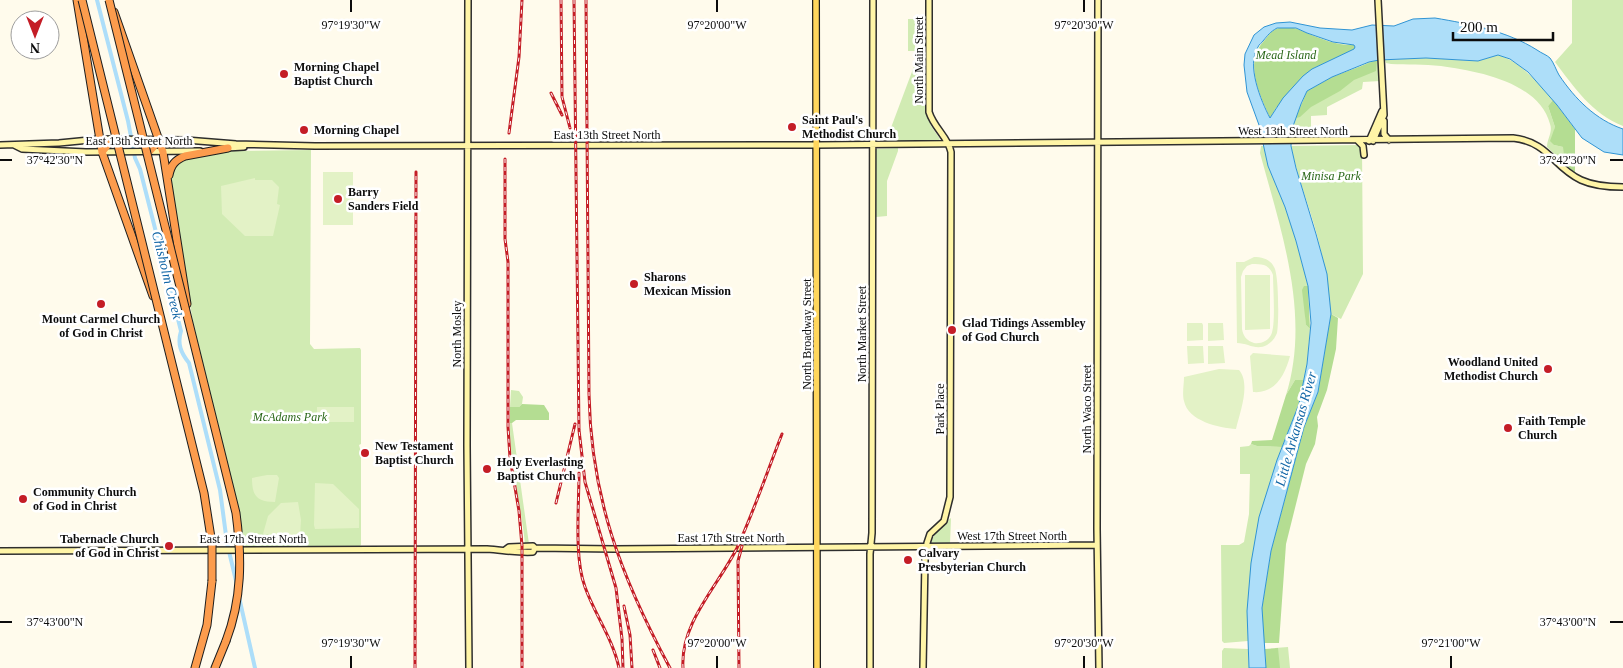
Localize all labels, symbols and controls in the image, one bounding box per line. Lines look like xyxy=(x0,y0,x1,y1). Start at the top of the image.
north arrow xyxy=(10,10,60,60)
scale bar xyxy=(1453,10,1553,42)
street label: North Main Street xyxy=(912,16,926,104)
text: 97°19'30"W xyxy=(321,18,381,32)
text: 97°20'00"W xyxy=(687,18,747,32)
text: 97°20'30"W xyxy=(1054,18,1114,32)
text: 200 m xyxy=(1460,19,1498,35)
text: N xyxy=(30,40,40,55)
park label: Mead Island xyxy=(1255,48,1317,62)
place label: Morning Chapel Baptist Church xyxy=(294,60,380,88)
marker: Morning Chapel Baptist Church xyxy=(278,68,290,80)
place label: Saint Paul's Methodist Church xyxy=(802,113,896,141)
marker: Saint Paul's Methodist Church xyxy=(786,121,798,133)
place label: Morning Chapel xyxy=(314,123,400,137)
marker: Morning Chapel xyxy=(298,124,310,136)
street label: West 13th Street North xyxy=(1238,124,1348,138)
street label: East 13th Street North xyxy=(554,128,660,142)
street label: East 13th Street North xyxy=(86,134,192,148)
text: 37°42'30"N xyxy=(27,153,84,167)
text: 37°42'30"N xyxy=(1540,153,1597,167)
park label: Minisa Park xyxy=(1300,169,1361,183)
place label: Barry Sanders Field xyxy=(348,185,419,213)
marker: Barry Sanders Field xyxy=(332,193,344,205)
water label: Chisholm Creek xyxy=(149,229,185,321)
place label: Sharons Mexican Mission xyxy=(644,270,731,298)
marker: Sharons Mexican Mission xyxy=(628,278,640,290)
street label: North Broadway Street xyxy=(800,278,814,390)
street label: North Market Street xyxy=(855,285,869,382)
marker: Mount Carmel Church of God in Christ xyxy=(95,298,107,310)
street label: North Mosley xyxy=(450,301,464,368)
place label: Mount Carmel Church of God in Christ xyxy=(42,312,161,340)
place label: Glad Tidings Assembley of God Church xyxy=(962,316,1086,344)
marker: Glad Tidings Assembley of God Church xyxy=(946,324,958,336)
place label: Woodland United Methodist Church xyxy=(1444,355,1538,383)
marker: Woodland United Methodist Church xyxy=(1542,363,1554,375)
street label: North Waco Street xyxy=(1080,364,1094,453)
water label: Little Arkansas River xyxy=(1272,369,1320,489)
street label: Park Place xyxy=(933,384,947,434)
park label: McAdams Park xyxy=(252,410,328,424)
place label: Faith Temple Church xyxy=(1518,414,1586,442)
marker: Faith Temple Church xyxy=(1502,422,1514,434)
place label: New Testament Baptist Church xyxy=(375,439,454,467)
marker: New Testament Baptist Church xyxy=(359,447,371,459)
place label: Holy Everlasting Baptist Church xyxy=(497,455,583,483)
marker: Holy Everlasting Baptist Church xyxy=(481,463,493,475)
place label: Community Church of God in Christ xyxy=(33,485,137,513)
marker: Community Church of God in Christ xyxy=(17,493,29,505)
street label: West 17th Street North xyxy=(957,529,1067,543)
street label: East 17th Street North xyxy=(678,531,784,545)
place label: Tabernacle Church of God in Christ xyxy=(60,532,159,560)
street label: East 17th Street North xyxy=(200,532,306,546)
marker: Tabernacle Church of God in Christ xyxy=(163,540,175,552)
place label: Calvary Presbyterian Church xyxy=(918,546,1026,574)
marker: Calvary Presbyterian Church xyxy=(902,554,914,566)
text: 37°43'00"N xyxy=(27,615,84,629)
text: 37°43'00"N xyxy=(1540,615,1597,629)
text: 97°19'30"W xyxy=(321,636,381,650)
text: 97°20'00"W xyxy=(687,636,747,650)
text: 97°20'30"W xyxy=(1054,636,1114,650)
text: 97°21'00"W xyxy=(1421,636,1481,650)

